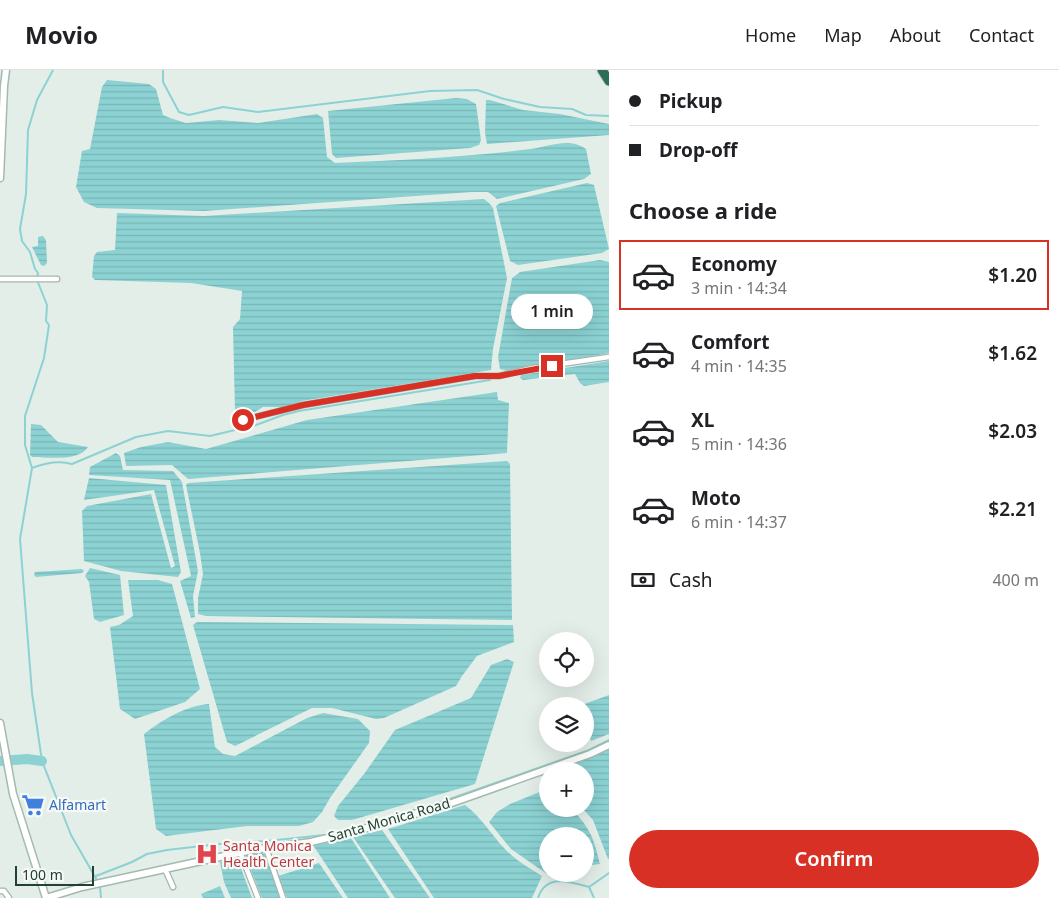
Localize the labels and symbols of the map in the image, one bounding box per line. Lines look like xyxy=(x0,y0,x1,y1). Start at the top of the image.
callout: 1 min xyxy=(511,294,593,328)
route end xyxy=(541,355,563,377)
route start xyxy=(232,409,254,431)
supermarket icon: Alfamart xyxy=(20,792,46,818)
street label: Santa Monica Road xyxy=(326,793,452,846)
place label: Alfamart xyxy=(49,795,106,814)
place label: Santa Monica Health Center xyxy=(223,836,314,871)
hospital icon: Santa Monica Health Center xyxy=(194,841,220,867)
scale bar xyxy=(15,863,94,886)

